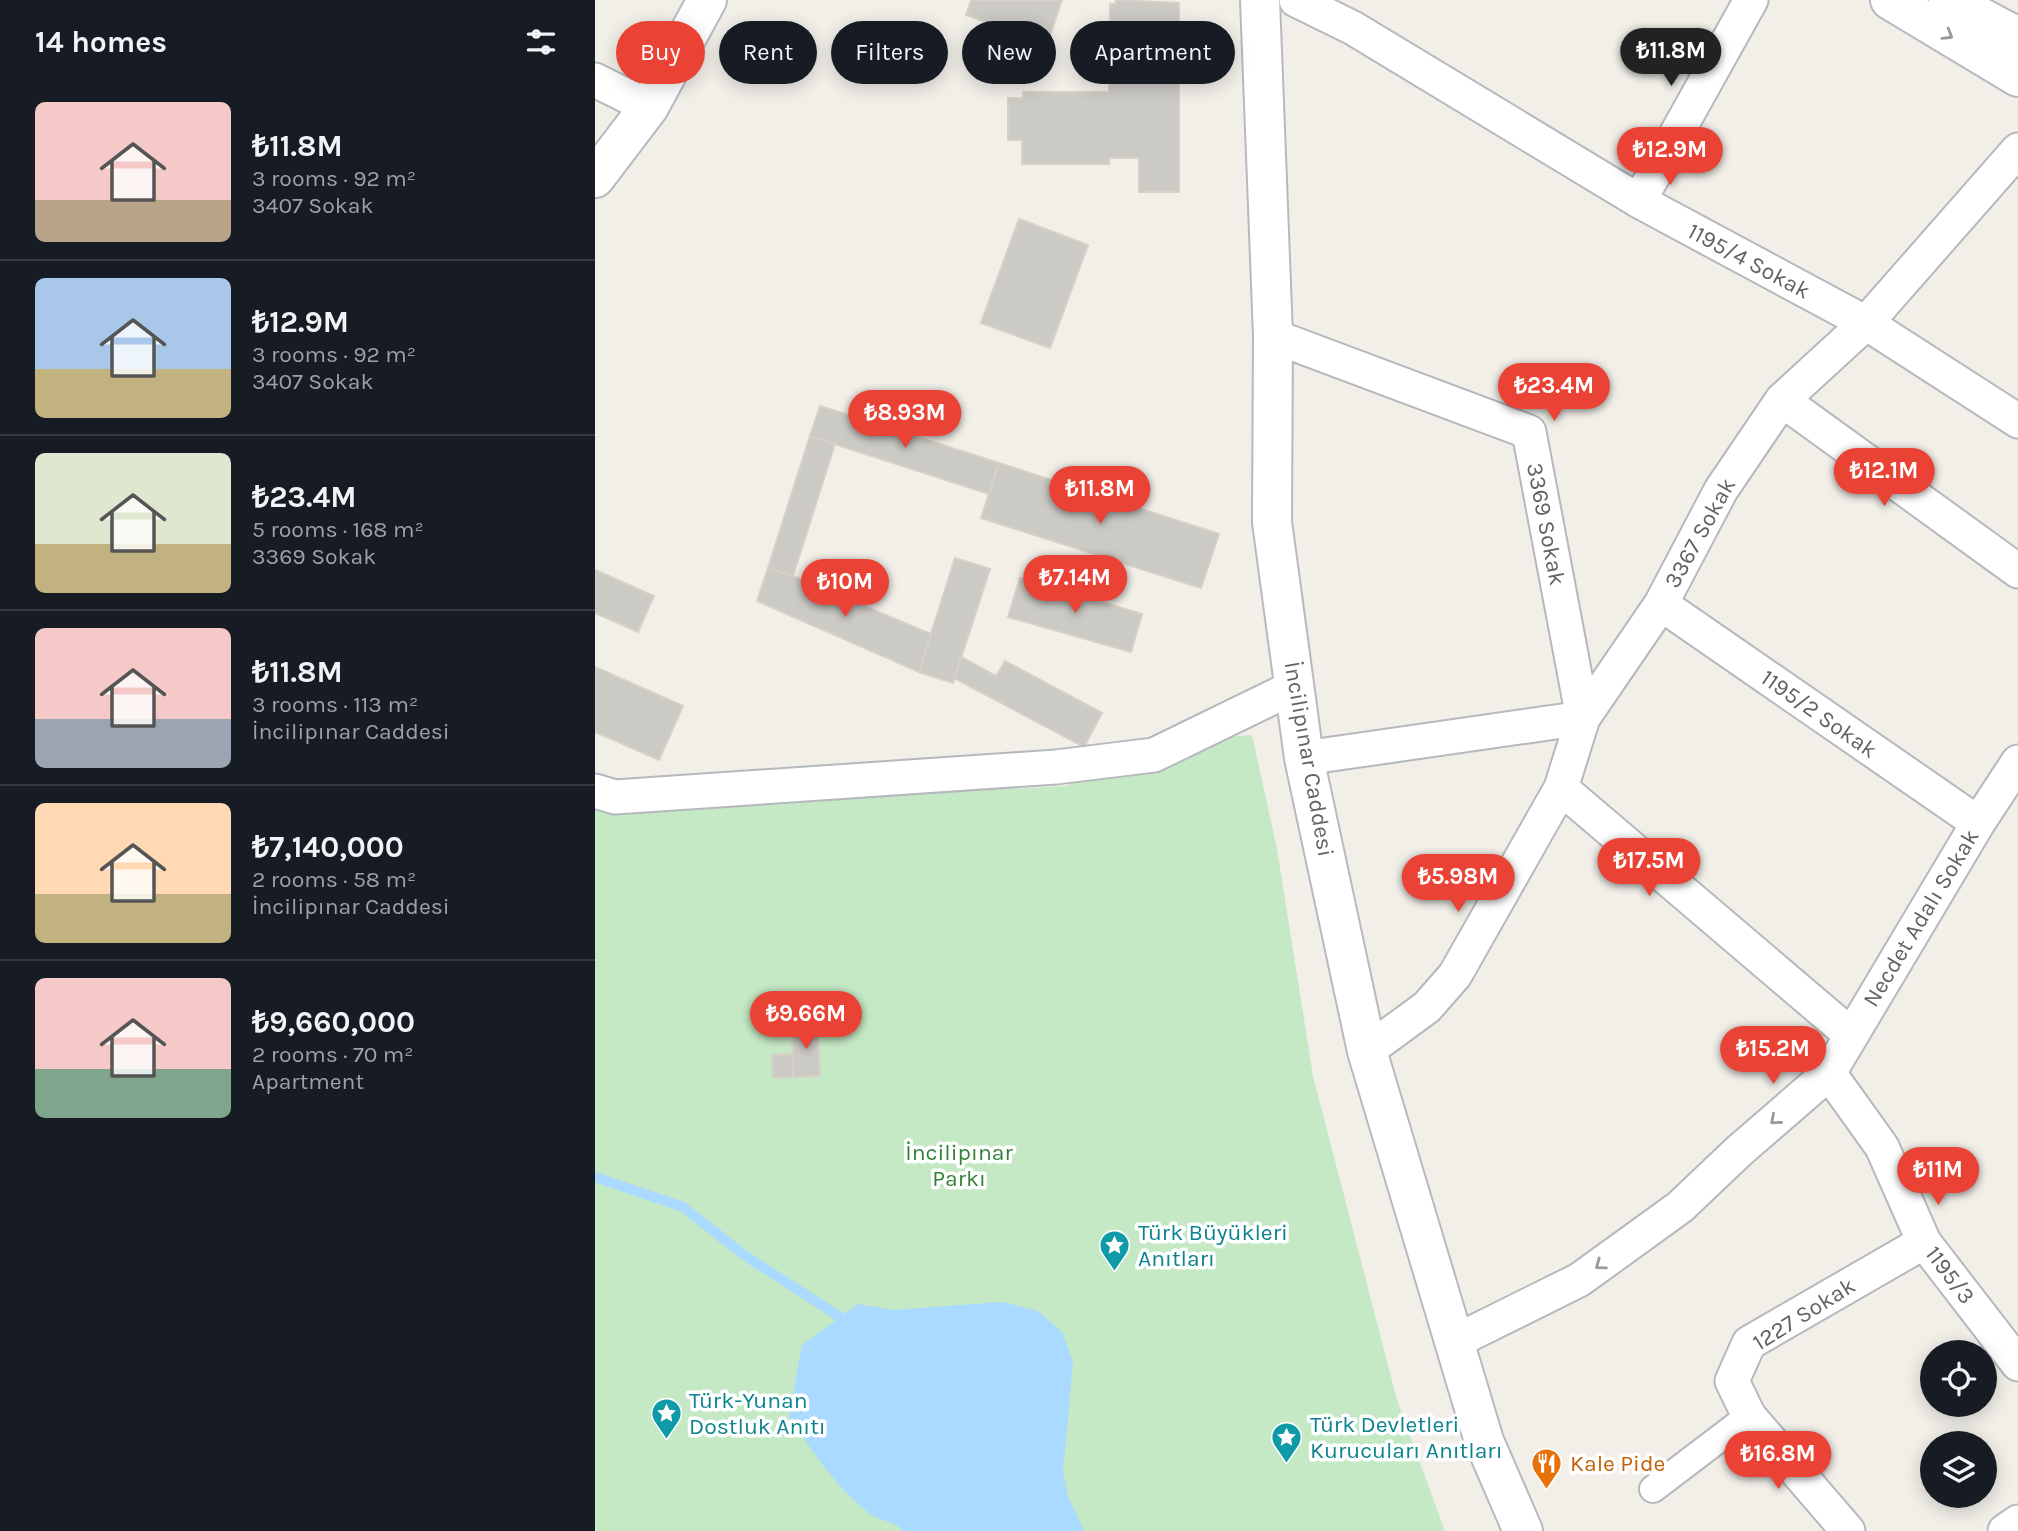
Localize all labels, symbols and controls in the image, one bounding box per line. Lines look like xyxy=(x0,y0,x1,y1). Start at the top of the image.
chip: Buy xyxy=(616,21,705,84)
chip: Rent xyxy=(719,21,817,84)
chip: Filters xyxy=(831,21,948,84)
chip: New xyxy=(962,21,1056,84)
chip: Apartment xyxy=(1070,21,1235,84)
icon: filters xyxy=(522,23,560,61)
text: 14 homes xyxy=(35,24,167,60)
one-way arrow xyxy=(1941,27,1954,40)
pin: ₺11.8M xyxy=(1614,28,1728,88)
text: ₺11.8M xyxy=(1636,37,1706,64)
text: ₺11.8M xyxy=(252,128,343,164)
pin: ₺12.9M xyxy=(1613,128,1727,187)
icon: home xyxy=(91,130,175,214)
text: ₺12.9M xyxy=(1633,136,1707,163)
text: 3 rooms · 92 m² xyxy=(252,165,416,192)
text: 3407 Sokak xyxy=(252,192,373,219)
street label: 1195/4 Sokak xyxy=(1683,217,1815,305)
text: ₺12.9M xyxy=(252,304,349,340)
icon: home xyxy=(91,306,175,390)
text: 3 rooms · 92 m² xyxy=(252,341,416,368)
pin: ₺23.4M xyxy=(1497,364,1611,423)
text: 3407 Sokak xyxy=(252,368,373,395)
text: ₺23.4M xyxy=(1514,372,1594,399)
pin: ₺8.93M xyxy=(848,391,962,450)
text: ₺8.93M xyxy=(864,399,946,426)
pin: ₺12.1M xyxy=(1827,448,1941,508)
text: ₺12.1M xyxy=(1850,457,1918,484)
street label: 3369 Sokak xyxy=(1521,460,1571,588)
pin: ₺11.8M xyxy=(1043,466,1157,526)
street label: 3367 Sokak xyxy=(1659,473,1741,593)
text: ₺11.8M xyxy=(1065,475,1135,502)
text: ₺23.4M xyxy=(252,479,357,515)
icon: home xyxy=(91,481,175,565)
text: 5 rooms · 168 m² xyxy=(252,516,424,543)
text: 3369 Sokak xyxy=(252,543,376,570)
pin: ₺7.14M xyxy=(1018,556,1132,615)
pin: ₺10M xyxy=(804,560,886,619)
text: ₺7.14M xyxy=(1039,564,1111,591)
text: ₺10M xyxy=(817,568,873,595)
text: ₺11.8M xyxy=(252,654,343,690)
icon: home xyxy=(91,656,175,740)
street label: İncilipınar Caddesi xyxy=(1279,659,1339,859)
street label: 1195/2 Sokak xyxy=(1756,664,1882,764)
text: 3 rooms · 113 m² xyxy=(252,691,418,718)
text: İncilipınar Caddesi xyxy=(252,718,450,745)
street label: Necdet Adalı Sokak xyxy=(1857,824,1985,1012)
text: ₺7,140,000 xyxy=(252,829,404,865)
icon: home xyxy=(91,831,175,915)
pin: ₺17.5M xyxy=(1592,838,1706,898)
text: ₺17.5M xyxy=(1613,847,1685,874)
pin: ₺5.98M xyxy=(1401,855,1515,914)
text: ₺5.98M xyxy=(1418,863,1498,890)
text: 2 rooms · 58 m² xyxy=(252,866,416,893)
text: İncilipınar Caddesi xyxy=(252,893,450,920)
pin: ₺9.66M xyxy=(749,992,863,1051)
text: ₺9.66M xyxy=(766,1000,846,1027)
text: ₺9,660,000 xyxy=(252,1004,415,1040)
icon: home xyxy=(91,1006,175,1090)
pin: ₺15.2M xyxy=(1716,1026,1830,1086)
text: ₺15.2M xyxy=(1736,1035,1810,1062)
text: 2 rooms · 70 m² xyxy=(252,1041,414,1068)
text: Apartment xyxy=(252,1068,364,1095)
one-way arrow xyxy=(1770,1112,1783,1124)
park label: İncilipınar Parkı xyxy=(905,1139,1013,1192)
pin: ₺11M xyxy=(1897,1148,1979,1207)
text: ₺11M xyxy=(1913,1156,1963,1183)
place label: Türk Büyükleri Anıtları xyxy=(1138,1219,1288,1272)
place icon: Türk Büyükleri Anıtları xyxy=(1098,1228,1132,1272)
street label: 1195/3 xyxy=(1920,1241,1980,1309)
one-way arrow xyxy=(1595,1257,1608,1269)
street label: 1227 Sokak xyxy=(1748,1272,1860,1356)
map controls xyxy=(1920,1340,1997,1508)
button: locate xyxy=(1920,1340,1997,1417)
place label: Türk-Yunan Dostluk Anıtı xyxy=(689,1387,826,1440)
place icon: Türk-Yunan Dostluk Anıtı xyxy=(649,1396,683,1440)
place label: Türk Devletleri Kurucuları Anıtları xyxy=(1310,1411,1503,1464)
place icon: Türk Devletleri Kurucuları Anıtları xyxy=(1270,1420,1304,1464)
button: layers xyxy=(1920,1431,1997,1508)
pin: ₺16.8M xyxy=(1721,1432,1835,1491)
text: ₺16.8M xyxy=(1740,1440,1816,1467)
restaurant icon: Kale Pide xyxy=(1530,1446,1564,1490)
place label: Kale Pide xyxy=(1570,1450,1665,1477)

